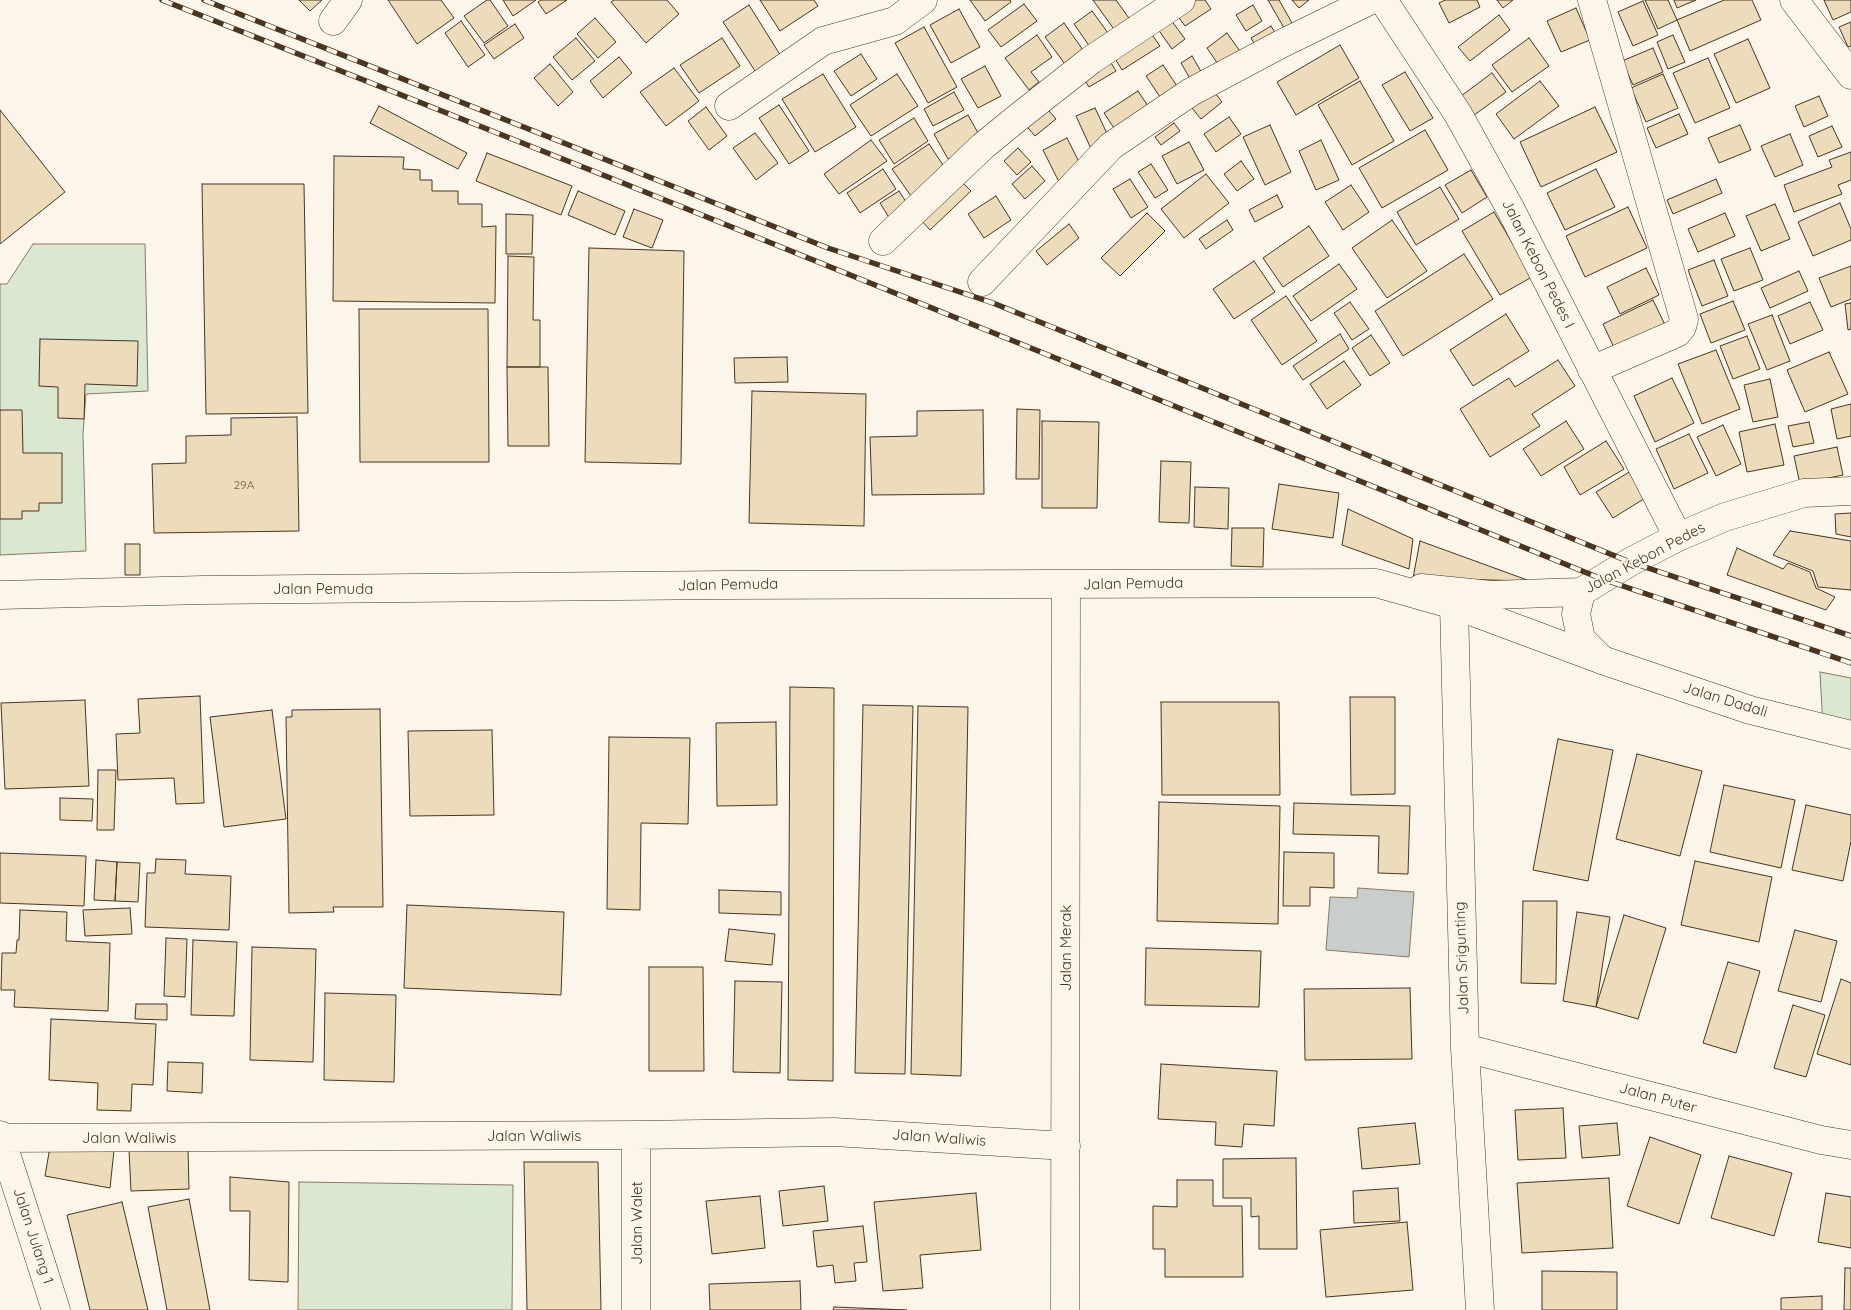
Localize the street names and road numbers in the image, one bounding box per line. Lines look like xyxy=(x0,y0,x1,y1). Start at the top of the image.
street label: Jalan Kebon Pedes I xyxy=(1498,197,1578,331)
street label: Jalan Kebon Pedes xyxy=(1582,519,1708,597)
street label: Jalan Pemuda xyxy=(1083,574,1183,594)
street label: Jalan Pemuda xyxy=(678,575,778,595)
street label: Jalan Pemuda xyxy=(273,580,373,598)
street label: Jalan Dadali xyxy=(1680,679,1770,721)
street label: Jalan Srigunting xyxy=(1451,901,1473,1015)
street label: Jalan Merak xyxy=(1057,905,1075,991)
street label: Jalan Puter xyxy=(1617,1079,1699,1117)
street label: Jalan Waliwis xyxy=(891,1126,987,1150)
street label: Jalan Waliwis xyxy=(487,1127,581,1145)
street label: Jalan Waliwis xyxy=(82,1129,176,1147)
street label: Jalan Walet xyxy=(628,1181,646,1265)
street label: Jalan Julang 1 xyxy=(9,1186,57,1286)

